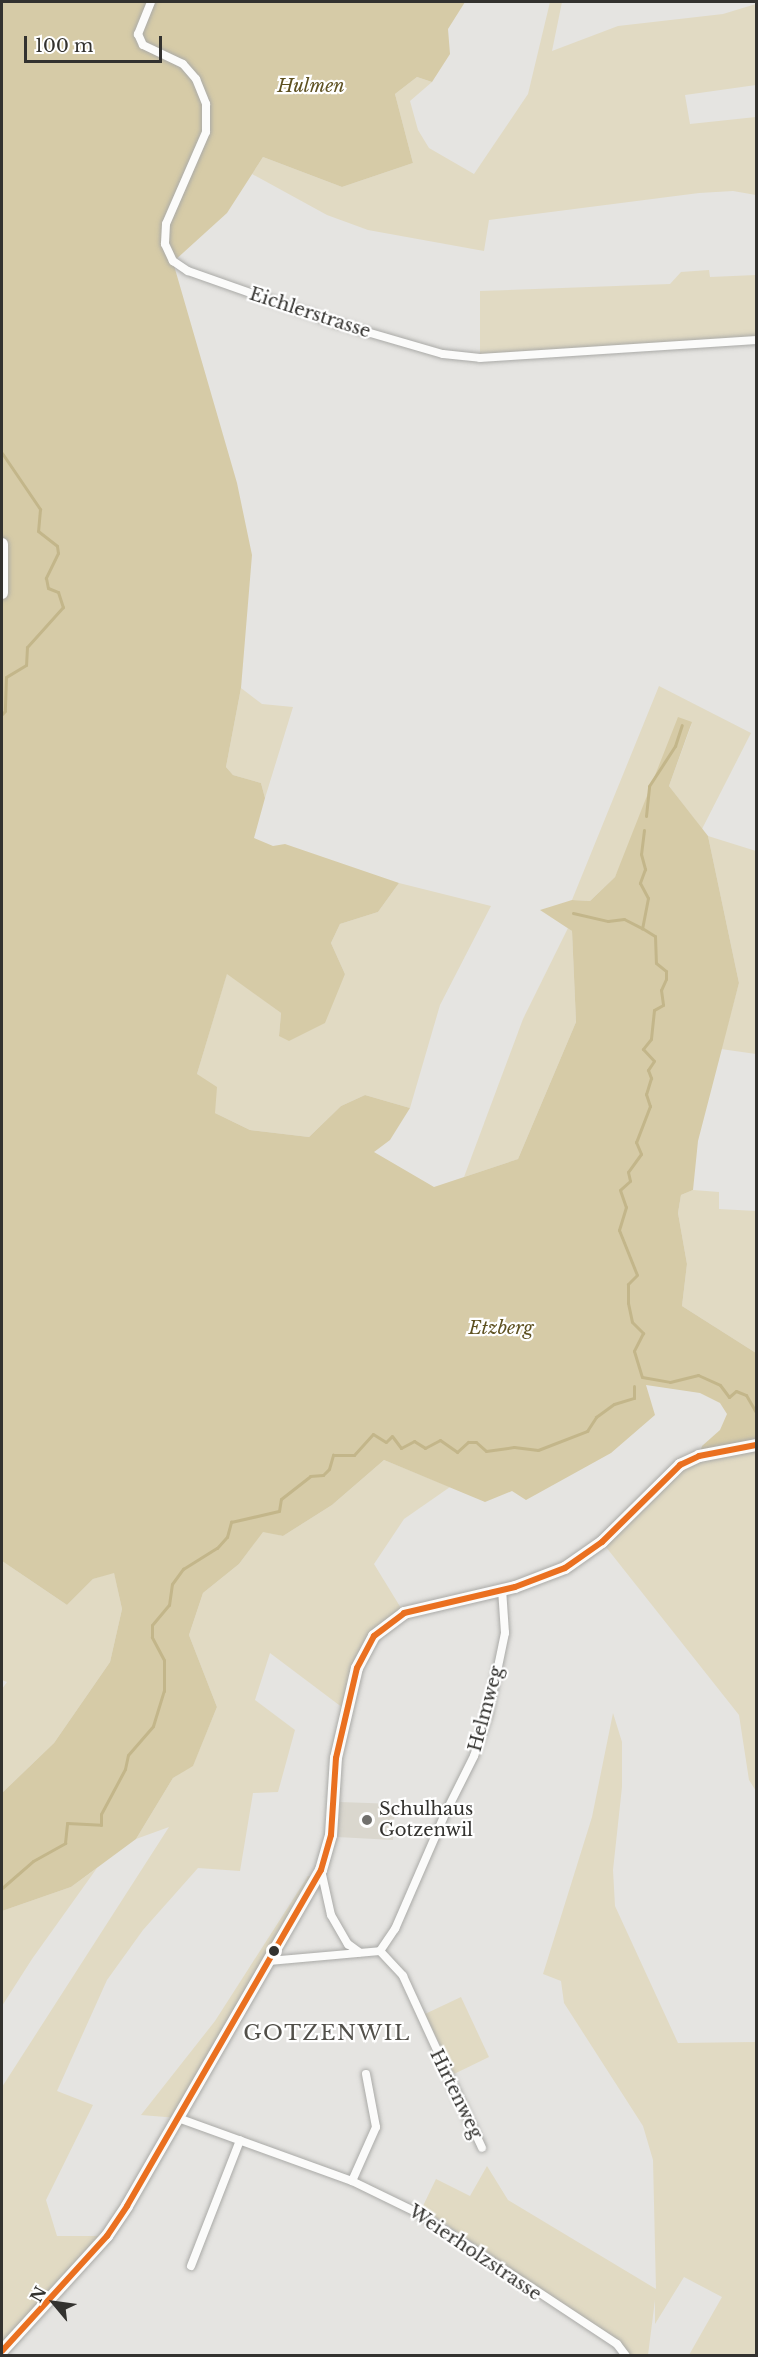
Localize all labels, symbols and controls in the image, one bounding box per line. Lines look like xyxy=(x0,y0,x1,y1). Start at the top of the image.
scale bar xyxy=(27,24,165,62)
text: 100 m xyxy=(35,35,93,57)
park label: Hulmen xyxy=(277,75,345,97)
street label: Eichlerstrasse xyxy=(247,283,373,343)
park label: Etzberg xyxy=(468,1317,534,1339)
street label: Helmweg xyxy=(464,1664,508,1754)
place label: Schulhaus Gotzenwil xyxy=(379,1799,473,1842)
marker: Schulhaus Gotzenwil xyxy=(360,1813,374,1827)
unlabelled marker xyxy=(268,1945,280,1957)
district label: GOTZENWIL xyxy=(243,2020,411,2046)
street label: Hirtenweg xyxy=(425,2046,487,2142)
street label: Weierholzstrasse xyxy=(405,2201,545,2305)
north arrow xyxy=(24,2273,84,2333)
text: N xyxy=(26,2283,51,2306)

